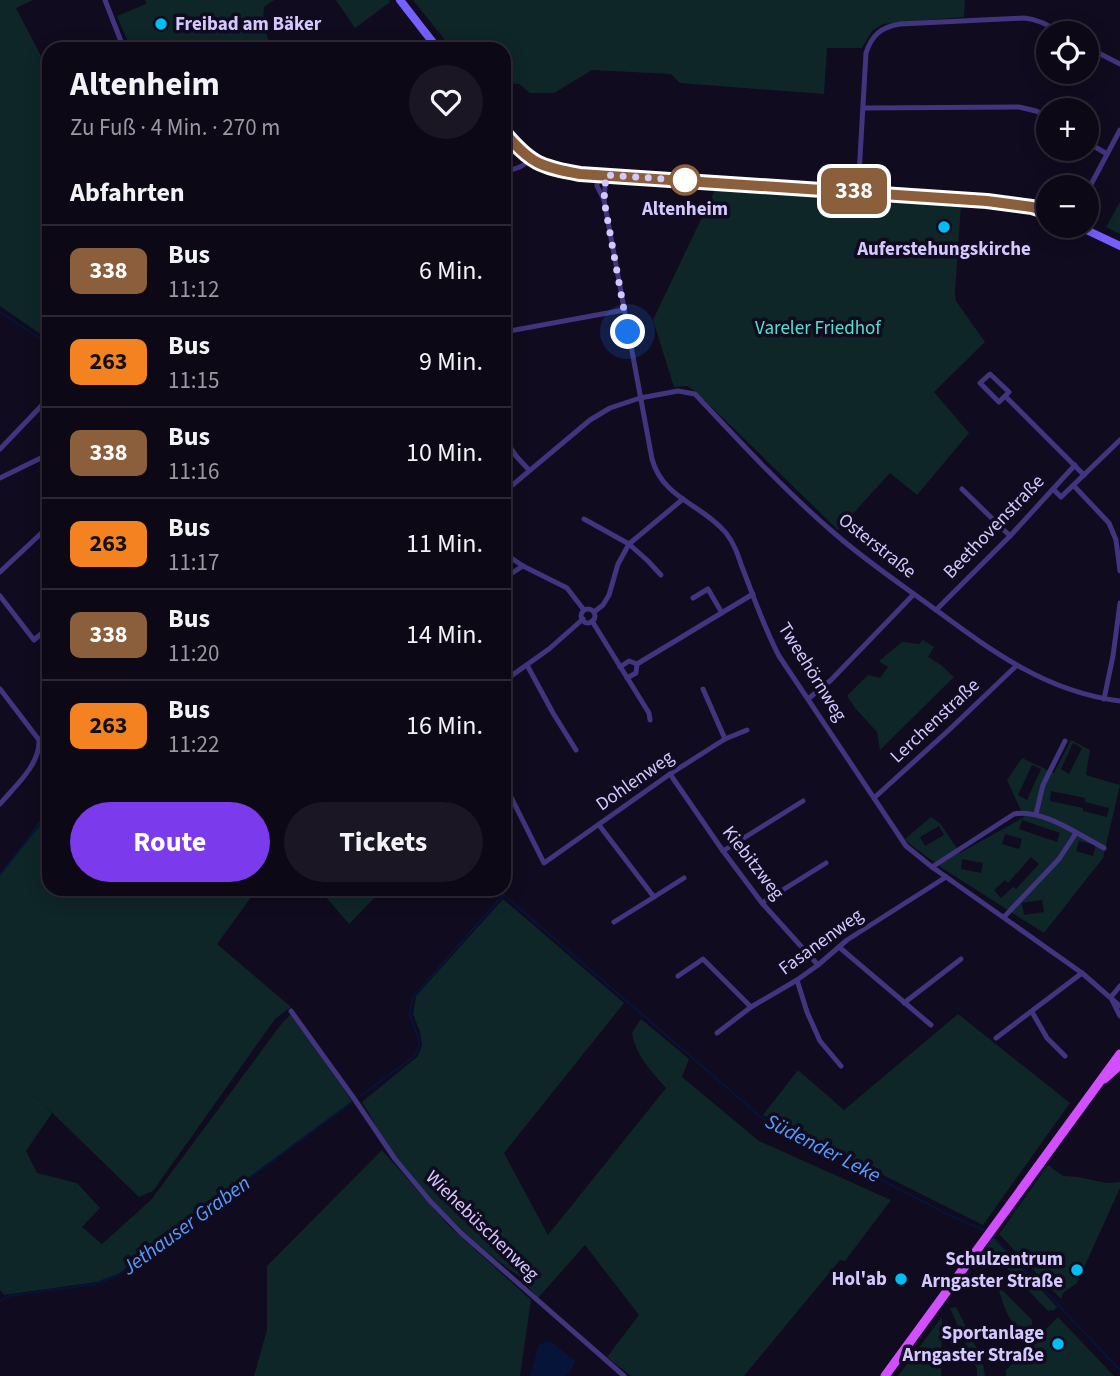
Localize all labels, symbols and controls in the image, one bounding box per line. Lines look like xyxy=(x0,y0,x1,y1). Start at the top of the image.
place label: Freibad am Bäker xyxy=(175,11,322,38)
marker: Freibad am Bäker xyxy=(153,16,169,32)
map controls xyxy=(1036,21,1099,238)
button: locate xyxy=(1036,21,1099,84)
text: Altenheim xyxy=(70,61,220,108)
button: heart xyxy=(409,65,483,139)
button: + xyxy=(1036,98,1099,161)
text: Zu Fuß · 4 Min. · 270 m xyxy=(70,111,280,144)
marker: Altenheim xyxy=(670,165,700,195)
line badge: 338 xyxy=(814,168,894,214)
text: 338 xyxy=(835,173,873,208)
text: Abfahrten xyxy=(70,174,185,211)
button: − xyxy=(1036,175,1099,238)
place label: Altenheim xyxy=(641,196,728,223)
marker: Auferstehungskirche xyxy=(936,219,952,235)
text: Bus xyxy=(168,236,210,273)
place label: Auferstehungskirche xyxy=(856,236,1031,263)
text: 6 Min. xyxy=(419,252,483,289)
text: 338 xyxy=(89,253,128,288)
text: 11:12 xyxy=(168,273,219,306)
your location xyxy=(610,314,645,349)
park label: Vareler Friedhof xyxy=(755,315,882,342)
text: Bus xyxy=(168,327,210,364)
text: 9 Min. xyxy=(419,343,483,380)
text: 263 xyxy=(89,344,128,379)
text: 11:15 xyxy=(168,364,219,397)
text: Bus xyxy=(168,418,210,455)
text: 10 Min. xyxy=(406,434,483,471)
text: 338 xyxy=(89,435,128,470)
text: 11:16 xyxy=(168,455,219,488)
street label: Beethovenstraße xyxy=(937,469,1051,585)
street label: Osterstraße xyxy=(832,507,922,585)
text: Bus xyxy=(168,509,210,546)
text: 11 Min. xyxy=(406,525,483,562)
text: 263 xyxy=(89,526,128,561)
text: 11:17 xyxy=(168,546,219,579)
text: Bus xyxy=(168,600,210,637)
text: 14 Min. xyxy=(406,616,483,653)
text: 338 xyxy=(89,617,128,652)
street label: Tweehörnweg xyxy=(771,617,853,727)
text: 11:20 xyxy=(168,637,219,670)
street label: Lerchenstraße xyxy=(884,672,986,770)
text: Bus xyxy=(168,691,210,728)
text: 16 Min. xyxy=(406,707,483,744)
text: 263 xyxy=(89,708,128,743)
text: 11:22 xyxy=(168,728,219,761)
street label: Dohlenweg xyxy=(591,744,680,818)
button: Route xyxy=(70,802,270,882)
button: Tickets xyxy=(284,802,483,882)
street label: Kiebitzweg xyxy=(716,820,791,906)
street label: Fasanenweg xyxy=(773,902,869,982)
water label: Südender Leke xyxy=(760,1106,886,1190)
street label: Wiehebüschenweg xyxy=(419,1165,545,1288)
water label: Jethauser Graben xyxy=(115,1168,256,1282)
place label: Schulzentrum Arngaster Straße xyxy=(921,1246,1063,1295)
marker: Schulzentrum Arngaster Straße xyxy=(1069,1262,1085,1278)
place label: Hol'ab xyxy=(832,1266,887,1293)
marker: Hol'ab xyxy=(893,1271,909,1287)
place label: Sportanlage Arngaster Straße xyxy=(902,1320,1044,1369)
marker: Sportanlage Arngaster Straße xyxy=(1050,1336,1066,1352)

